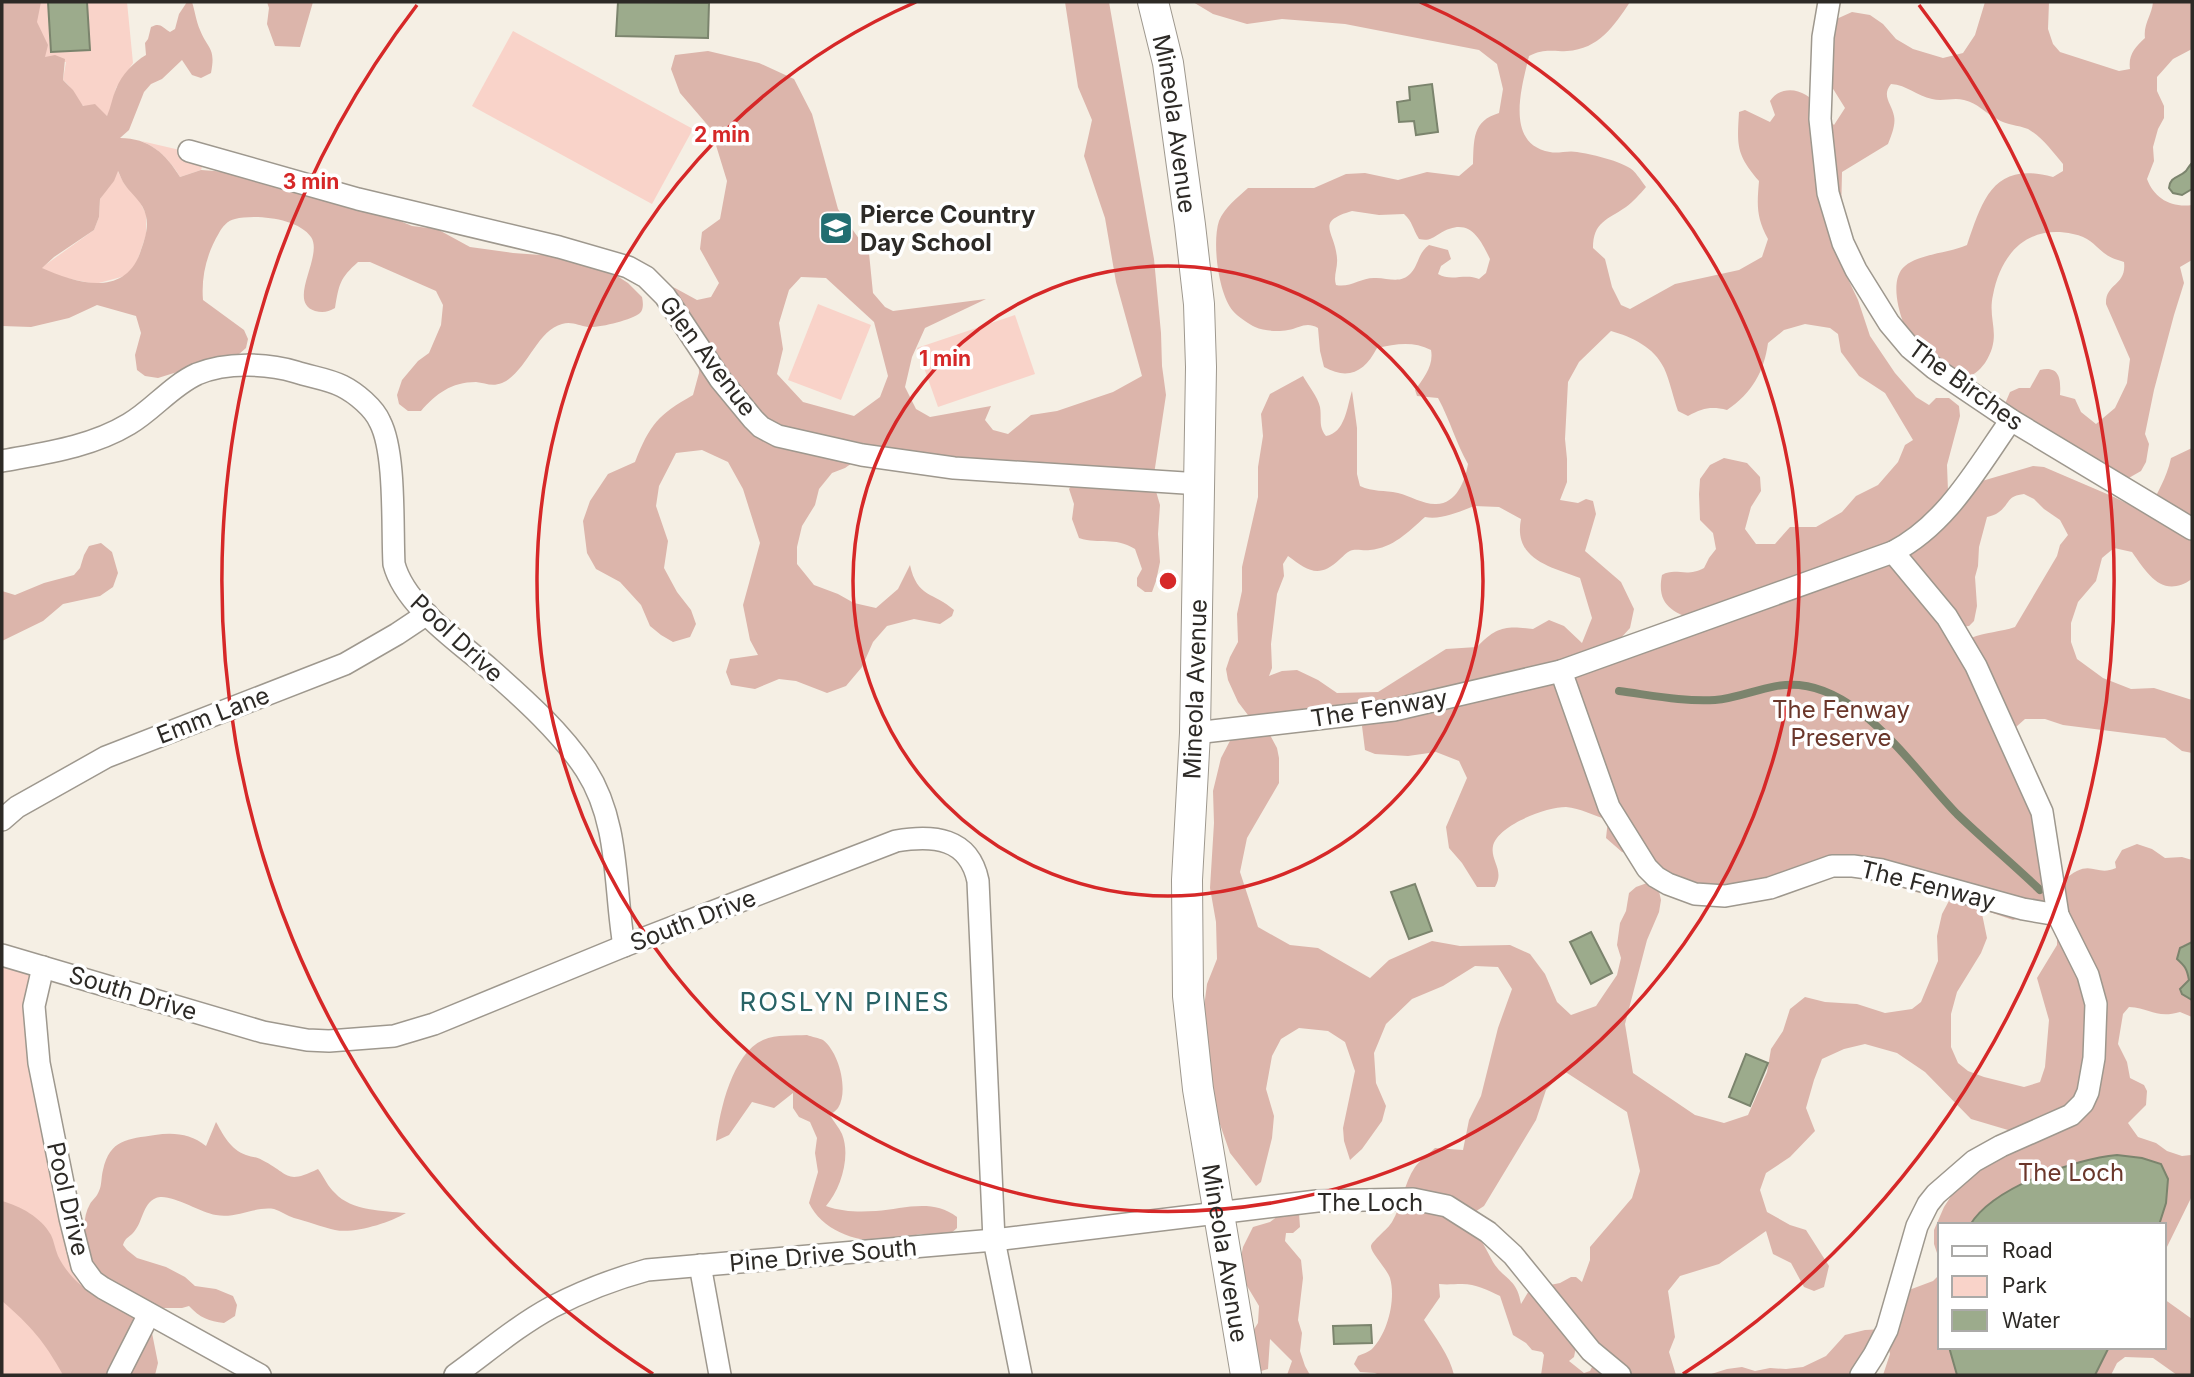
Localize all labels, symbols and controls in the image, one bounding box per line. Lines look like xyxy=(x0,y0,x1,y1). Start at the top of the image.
street label: Mineola Avenue xyxy=(1147,31,1203,215)
text: 2 min xyxy=(694,122,750,147)
text: 3 min xyxy=(283,169,339,194)
place label: Pierce Country Day School xyxy=(860,200,1036,257)
school or university icon: Pierce Country Day School xyxy=(817,209,855,247)
street label: Glen Avenue xyxy=(653,290,763,422)
street label: The Birches xyxy=(1903,334,2029,436)
text: 1 min xyxy=(919,346,971,371)
centre of rings xyxy=(1156,569,1180,593)
street label: Pool Drive xyxy=(405,588,509,688)
street label: Mineola Avenue xyxy=(1177,598,1213,780)
street label: Emm Lane xyxy=(153,680,273,750)
street label: The Fenway xyxy=(1309,683,1449,733)
park label: The Fenway Preserve xyxy=(1772,695,1910,752)
street label: The Fenway xyxy=(1858,854,1998,916)
street label: South Drive xyxy=(626,883,760,957)
street label: South Drive xyxy=(65,960,201,1026)
district label: ROSLYN PINES xyxy=(739,986,951,1017)
street label: Pool Drive xyxy=(41,1139,95,1259)
park label: The Loch xyxy=(2018,1158,2124,1187)
street label: Mineola Avenue xyxy=(1196,1162,1255,1344)
street label: The Loch xyxy=(1317,1188,1423,1217)
legend xyxy=(1938,1223,2166,1349)
street label: Pine Drive South xyxy=(728,1232,918,1278)
text: Road xyxy=(2002,1238,2053,1263)
text: Park xyxy=(2002,1273,2047,1298)
text: Water xyxy=(2002,1308,2060,1333)

